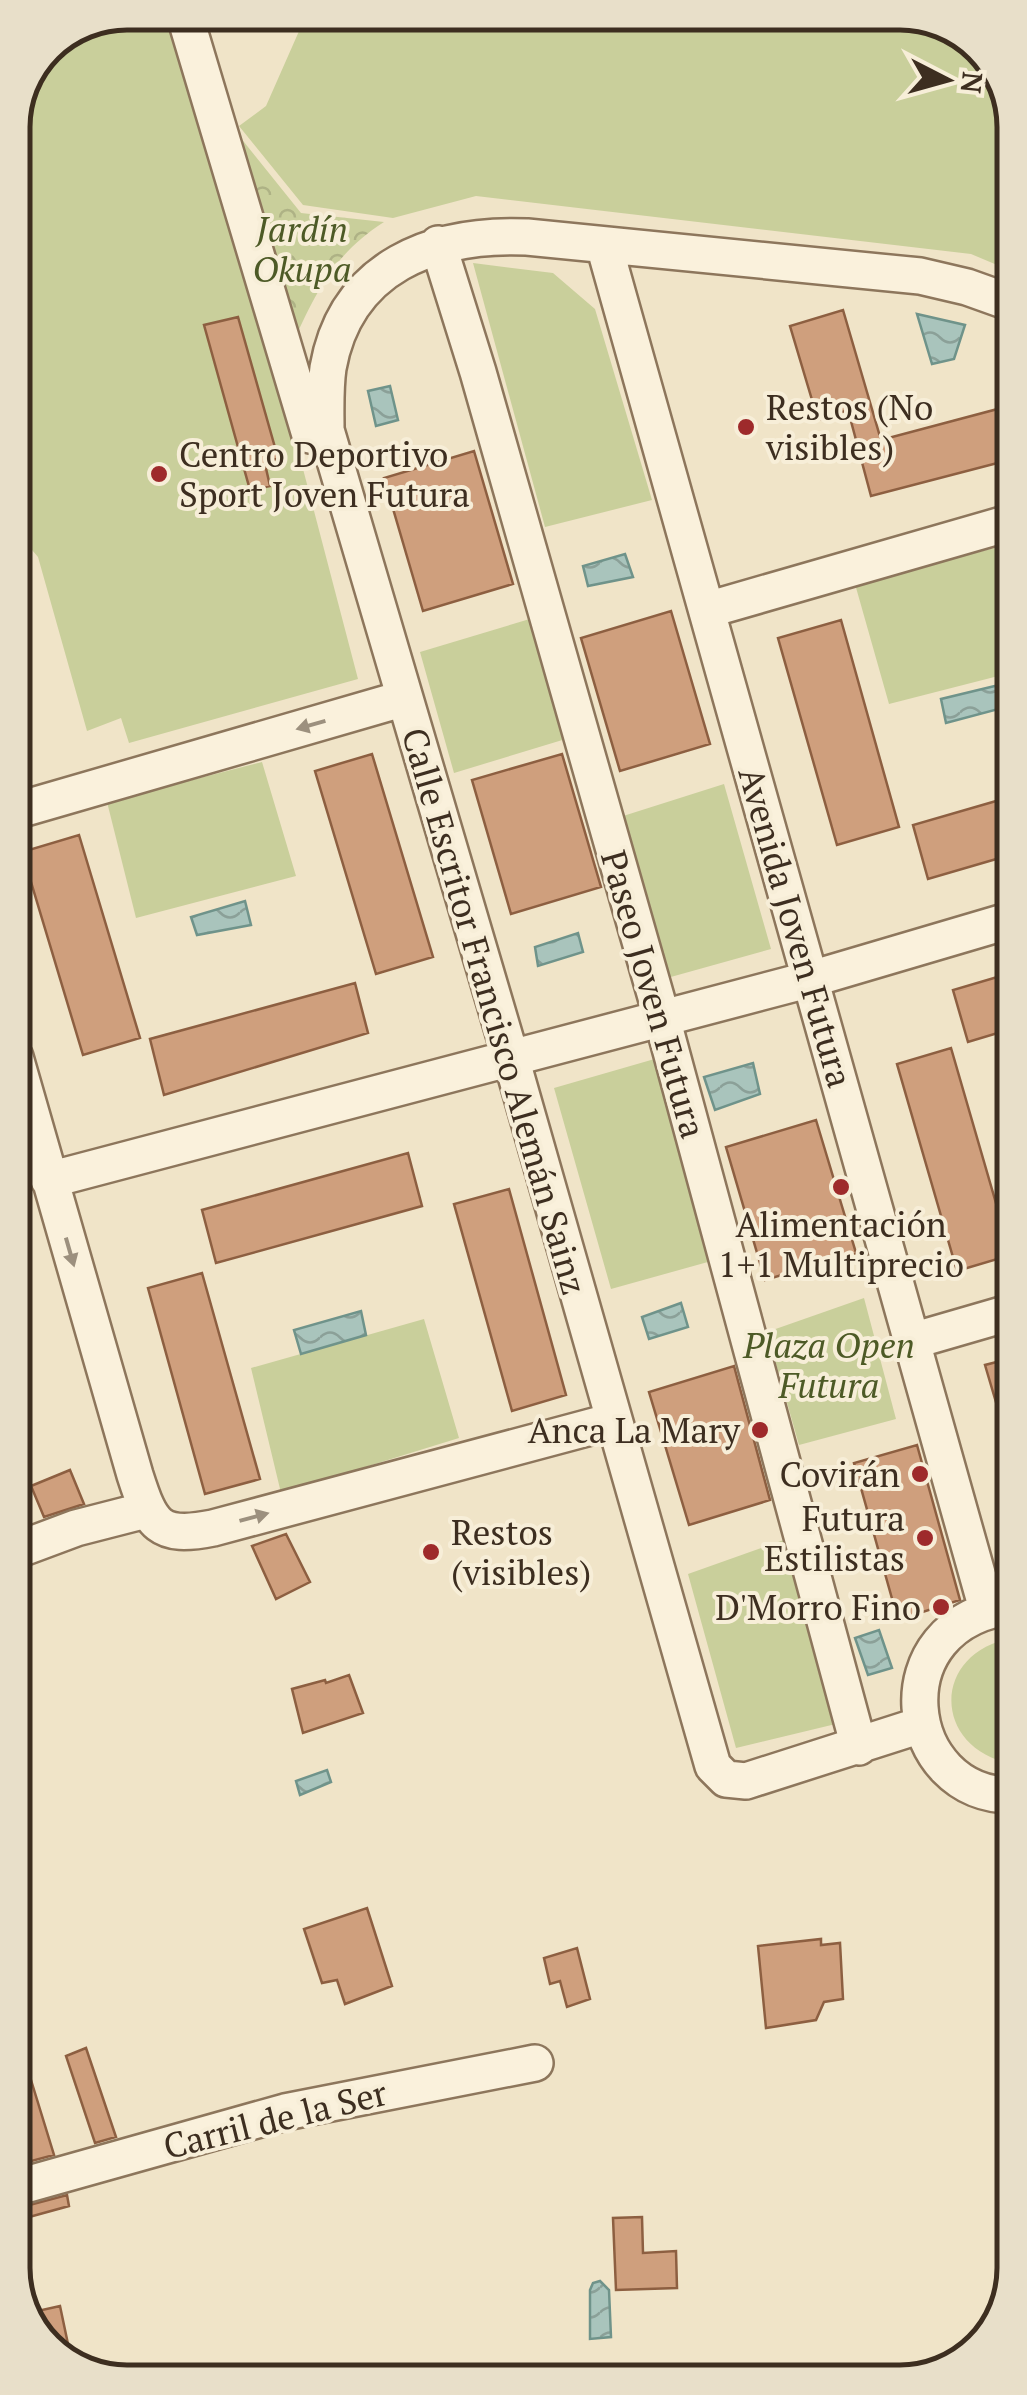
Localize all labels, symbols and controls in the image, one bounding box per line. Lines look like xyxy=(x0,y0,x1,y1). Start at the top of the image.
north arrow xyxy=(897,30,997,130)
text: N xyxy=(953,70,992,95)
park label: Jardín Okupa xyxy=(252,206,352,292)
place label: Restos (No visibles) xyxy=(765,384,933,470)
marker: Restos (No visibles) xyxy=(735,416,757,438)
place label: Centro Deportivo Sport Joven Futura xyxy=(179,431,470,517)
marker: Centro Deportivo Sport Joven Futura xyxy=(148,463,170,485)
one-way arrow xyxy=(295,718,326,733)
street label: Calle Escritor Francisco Alemán Sainz xyxy=(392,722,598,1300)
street label: Avenida Joven Futura xyxy=(728,762,864,1092)
street label: Paseo Joven Futura xyxy=(591,845,717,1143)
marker: Alimentación 1+1 Multiprecio xyxy=(830,1176,852,1198)
place label: Alimentación 1+1 Multiprecio xyxy=(718,1201,964,1287)
one-way arrow xyxy=(63,1237,78,1267)
park label: Plaza Open Futura xyxy=(742,1322,915,1408)
place label: Anca La Mary xyxy=(528,1407,741,1453)
marker: Anca La Mary xyxy=(749,1419,771,1441)
place label: Covirán xyxy=(779,1451,900,1497)
marker: Covirán xyxy=(909,1463,931,1485)
place label: Futura Estilistas xyxy=(764,1495,905,1581)
one-way arrow xyxy=(239,1509,270,1525)
place label: Restos (visibles) xyxy=(451,1509,591,1595)
marker: Futura Estilistas xyxy=(914,1527,936,1549)
marker: Restos (visibles) xyxy=(420,1541,442,1563)
place label: D'Morro Fino xyxy=(715,1584,921,1630)
marker: D'Morro Fino xyxy=(930,1596,952,1618)
street label: Carril de la Ser xyxy=(158,2069,392,2169)

